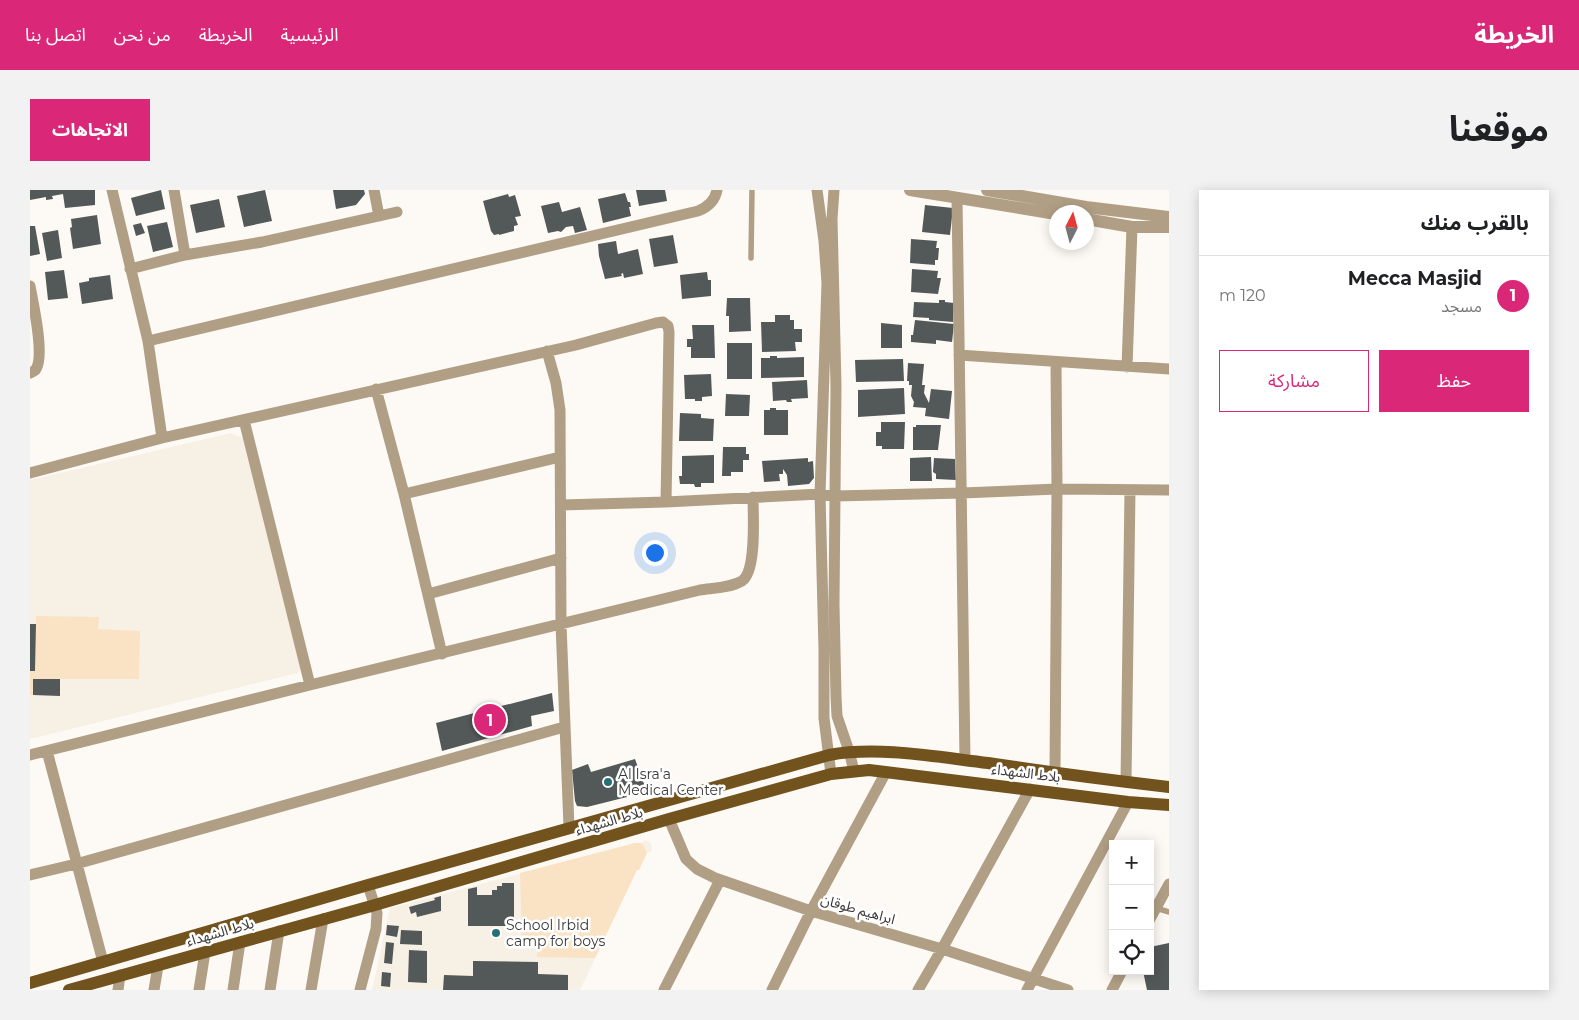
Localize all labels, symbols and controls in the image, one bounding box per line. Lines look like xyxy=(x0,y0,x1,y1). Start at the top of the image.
text: الخريطة xyxy=(1474,20,1554,49)
text: اتصل بنا xyxy=(25,24,86,46)
text: من نحن xyxy=(114,24,171,46)
text: الخريطة xyxy=(199,24,253,46)
text: الرئيسية xyxy=(281,24,338,46)
button: الاتجاهات xyxy=(30,99,150,161)
text: موقعنا xyxy=(1449,107,1549,150)
north arrow xyxy=(1049,205,1094,250)
text: بالقرب منك xyxy=(1421,210,1529,235)
text: Mecca Masjid xyxy=(1348,267,1482,290)
text: 120 m xyxy=(1219,286,1266,305)
text: 1 xyxy=(1510,286,1516,305)
text: مسجد xyxy=(1441,297,1482,316)
button: مشاركة xyxy=(1219,350,1369,412)
button: حفظ xyxy=(1379,350,1529,412)
your location xyxy=(642,540,668,566)
pin: 1 xyxy=(474,701,506,739)
street label: بلاط الشهداء xyxy=(990,760,1062,786)
place label: Al Isra'a Medical Center xyxy=(618,765,724,799)
marker: Al Isra'a Medical Center xyxy=(602,776,614,788)
street label: بلاط الشهداء xyxy=(573,803,645,839)
map controls xyxy=(1109,840,1154,975)
button: + xyxy=(1109,840,1154,885)
button: − xyxy=(1109,885,1154,930)
street label: ابراهيم طوقان xyxy=(818,890,897,930)
street label: بلاط الشهداء xyxy=(184,914,256,950)
place label: School Irbid camp for boys xyxy=(506,916,605,950)
marker: School Irbid camp for boys xyxy=(490,927,502,939)
button: locate xyxy=(1109,930,1154,975)

